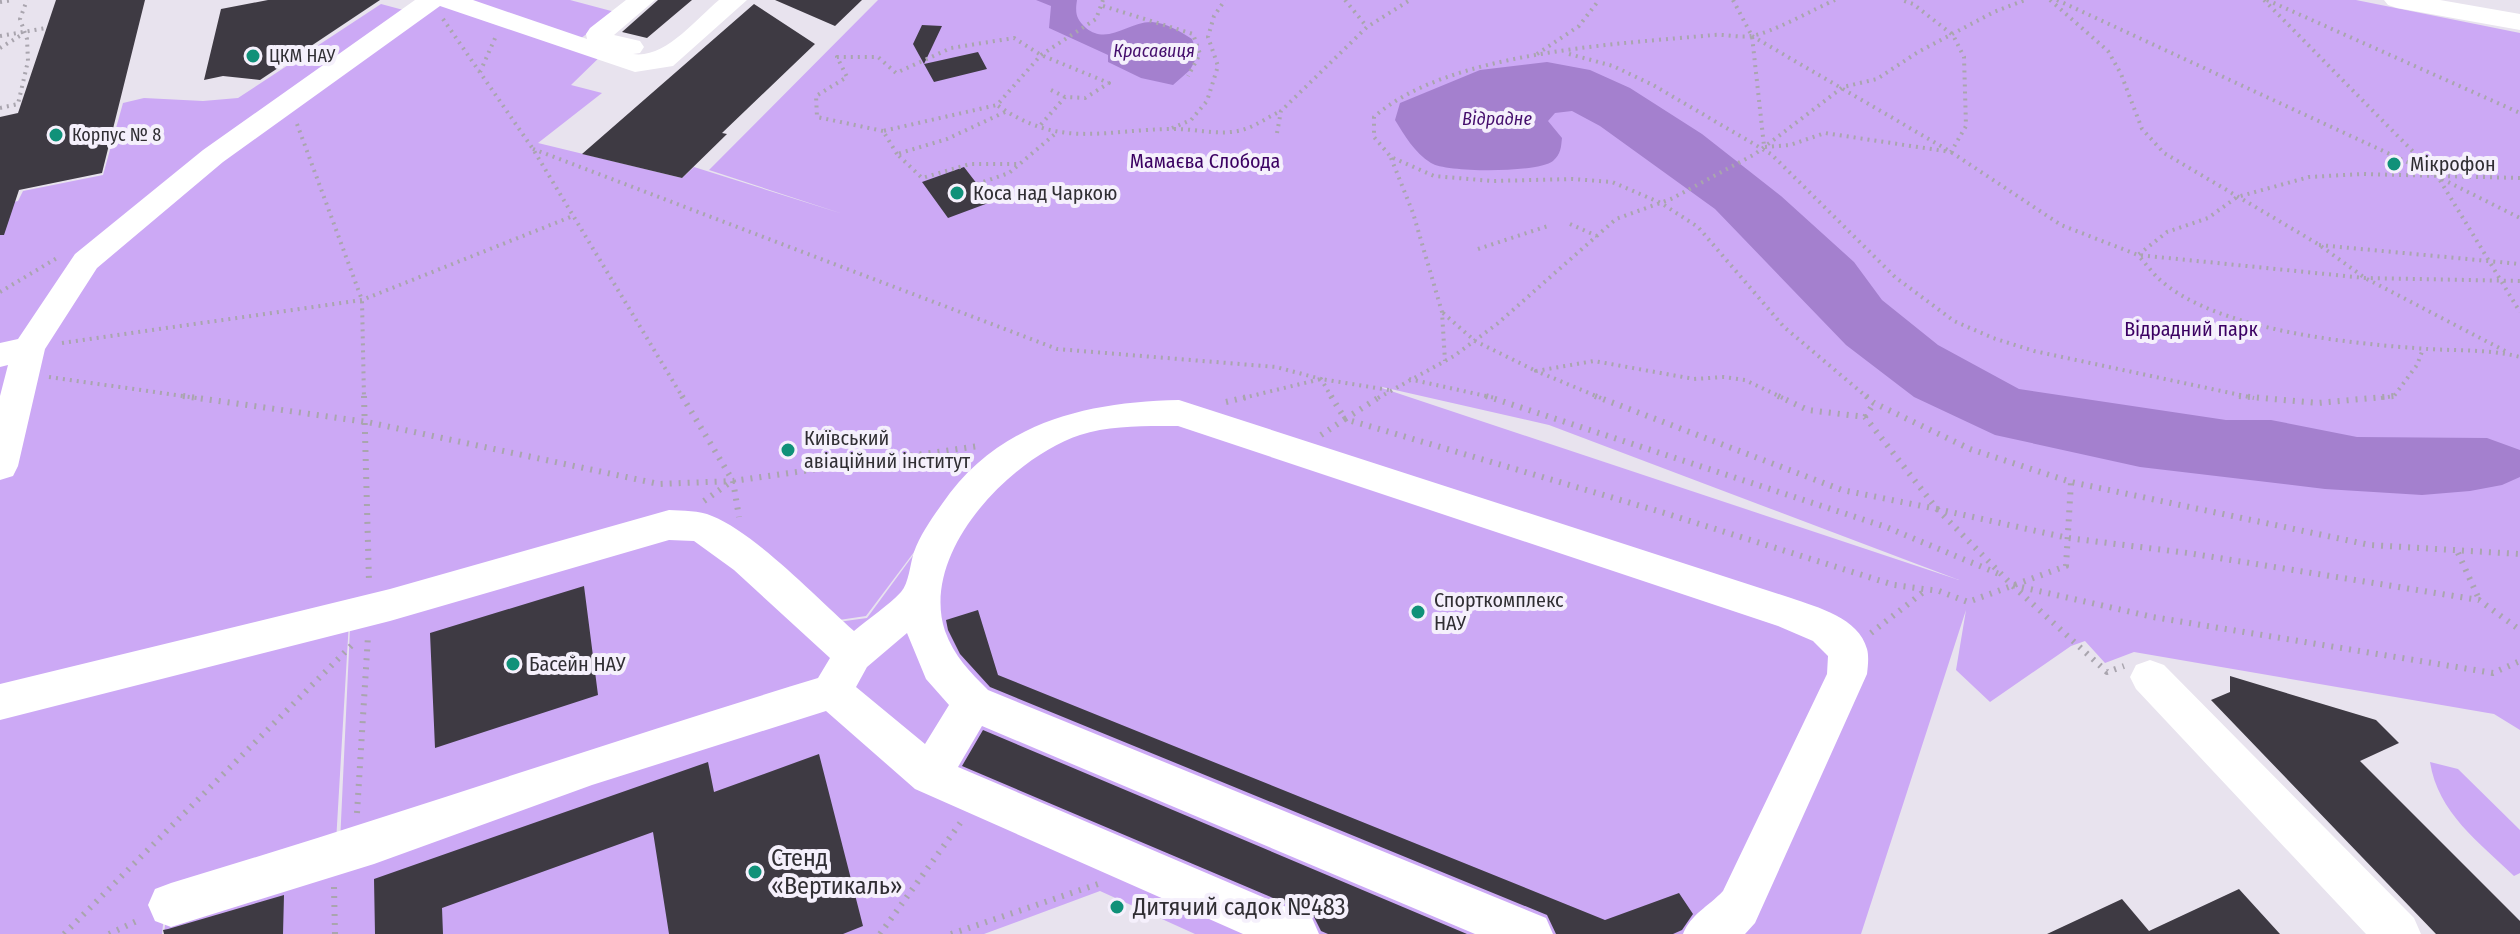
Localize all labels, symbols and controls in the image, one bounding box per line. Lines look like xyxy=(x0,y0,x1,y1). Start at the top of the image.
water label: Красавиця xyxy=(1113,40,1195,62)
place label: ЦКМ НАУ xyxy=(269,45,336,67)
marker: ЦКМ НАУ xyxy=(244,47,262,65)
water label: Відрадне xyxy=(1462,108,1532,130)
place label: Корпус № 8 xyxy=(72,124,161,146)
marker: Корпус № 8 xyxy=(47,126,65,144)
park label: Мамаєва Слобода xyxy=(1130,149,1280,173)
place label: Мікрофон xyxy=(2410,152,2496,176)
marker: Мікрофон xyxy=(2385,155,2403,173)
place label: Коса над Чаркою xyxy=(973,181,1117,205)
marker: Коса над Чаркою xyxy=(948,184,966,202)
park label: Відрадний парк xyxy=(2124,317,2258,341)
place label: Київський авіаційний інститут xyxy=(804,426,971,473)
marker: Київський авіаційний інститут xyxy=(779,441,797,459)
place label: Спорткомплекс НАУ xyxy=(1434,588,1564,635)
marker: Спорткомплекс НАУ xyxy=(1409,603,1427,621)
place label: Басейн НАУ xyxy=(529,652,626,676)
marker: Басейн НАУ xyxy=(504,655,522,673)
place label: Стенд «Вертикаль» xyxy=(771,844,903,900)
marker: Стенд «Вертикаль» xyxy=(746,863,764,881)
place label: Дитячий садок №483 xyxy=(1132,893,1346,921)
marker: Дитячий садок №483 xyxy=(1108,898,1126,916)

